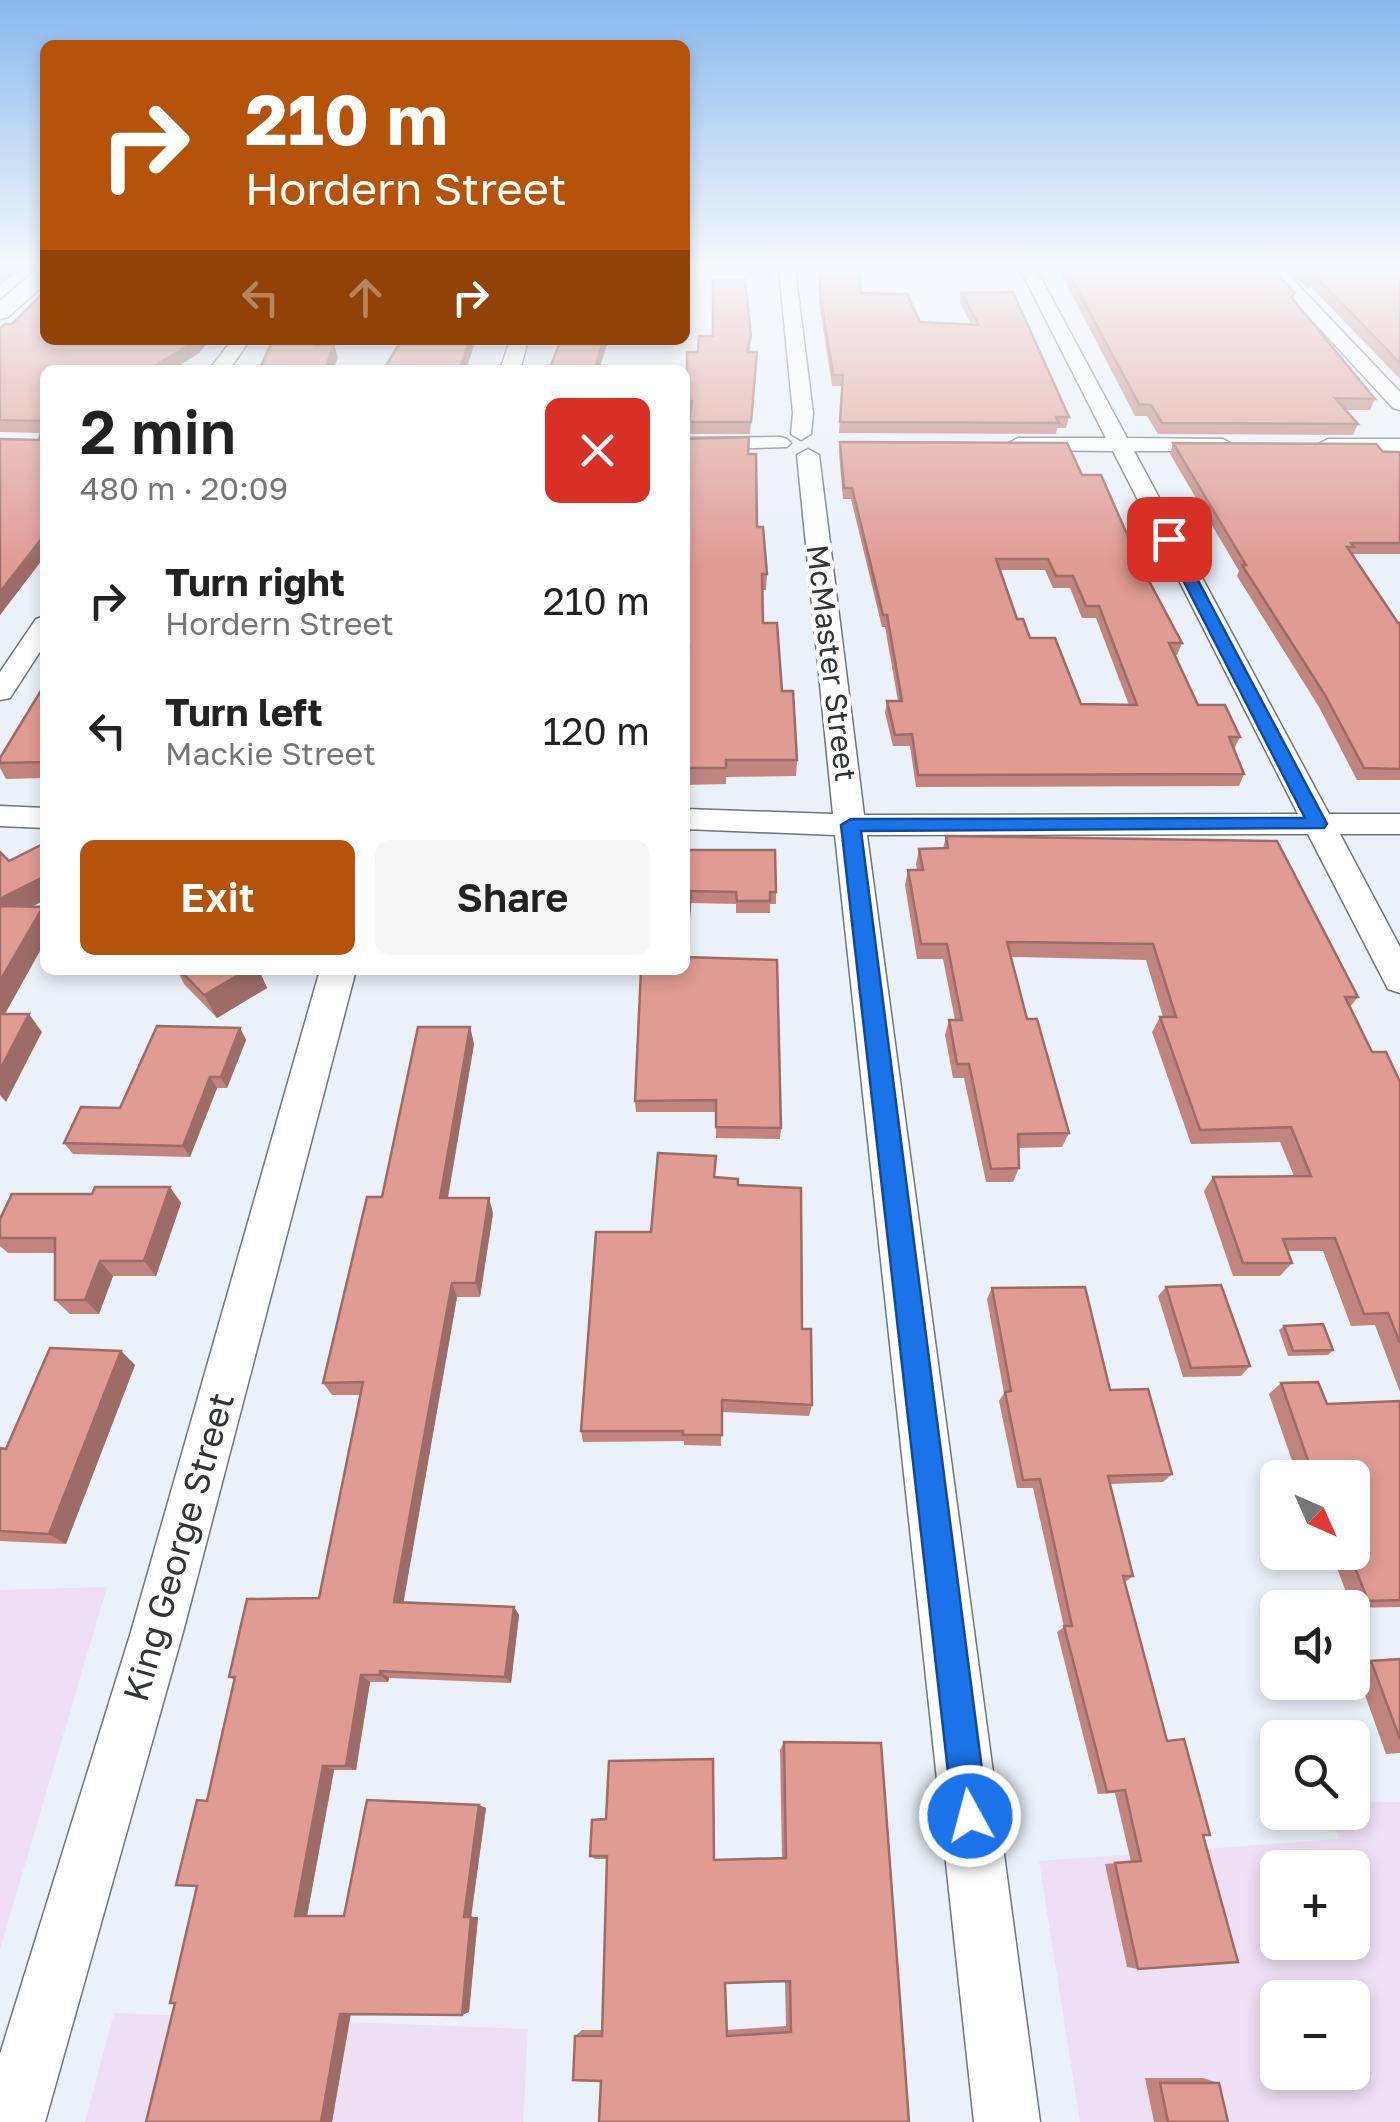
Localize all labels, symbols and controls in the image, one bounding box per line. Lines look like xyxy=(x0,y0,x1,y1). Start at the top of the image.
text: 210 m xyxy=(245,76,448,160)
icon: right xyxy=(80,80,210,210)
text: Hordern Street xyxy=(245,161,567,215)
icon: left xyxy=(233,270,288,325)
icon: ahead xyxy=(338,270,393,325)
icon: right xyxy=(443,270,498,325)
text: 2 min xyxy=(80,395,236,467)
button: close xyxy=(545,398,650,503)
text: 480 m · 20:09 xyxy=(80,469,288,507)
pin xyxy=(1127,497,1212,582)
icon: arrive xyxy=(1142,512,1197,567)
street label: McMaster Street xyxy=(800,542,864,783)
text: Turn right xyxy=(165,559,345,604)
icon: right xyxy=(80,573,135,628)
text: 210 m xyxy=(543,578,650,623)
text: Hordern Street xyxy=(165,604,394,642)
text: Turn left xyxy=(165,689,323,734)
icon: left xyxy=(80,703,135,758)
text: 120 m xyxy=(543,708,650,753)
text: Mackie Street xyxy=(165,734,376,772)
button: Exit xyxy=(80,840,355,955)
button: Share xyxy=(375,840,650,955)
street label: King George Street xyxy=(114,1388,242,1706)
north arrow xyxy=(1260,1460,1370,1570)
map controls xyxy=(1260,1460,1370,2090)
button: sound xyxy=(1260,1590,1370,1700)
button: search xyxy=(1260,1720,1370,1830)
position arrow xyxy=(918,1764,1022,1868)
button: + xyxy=(1260,1850,1370,1960)
button: − xyxy=(1260,1980,1370,2090)

